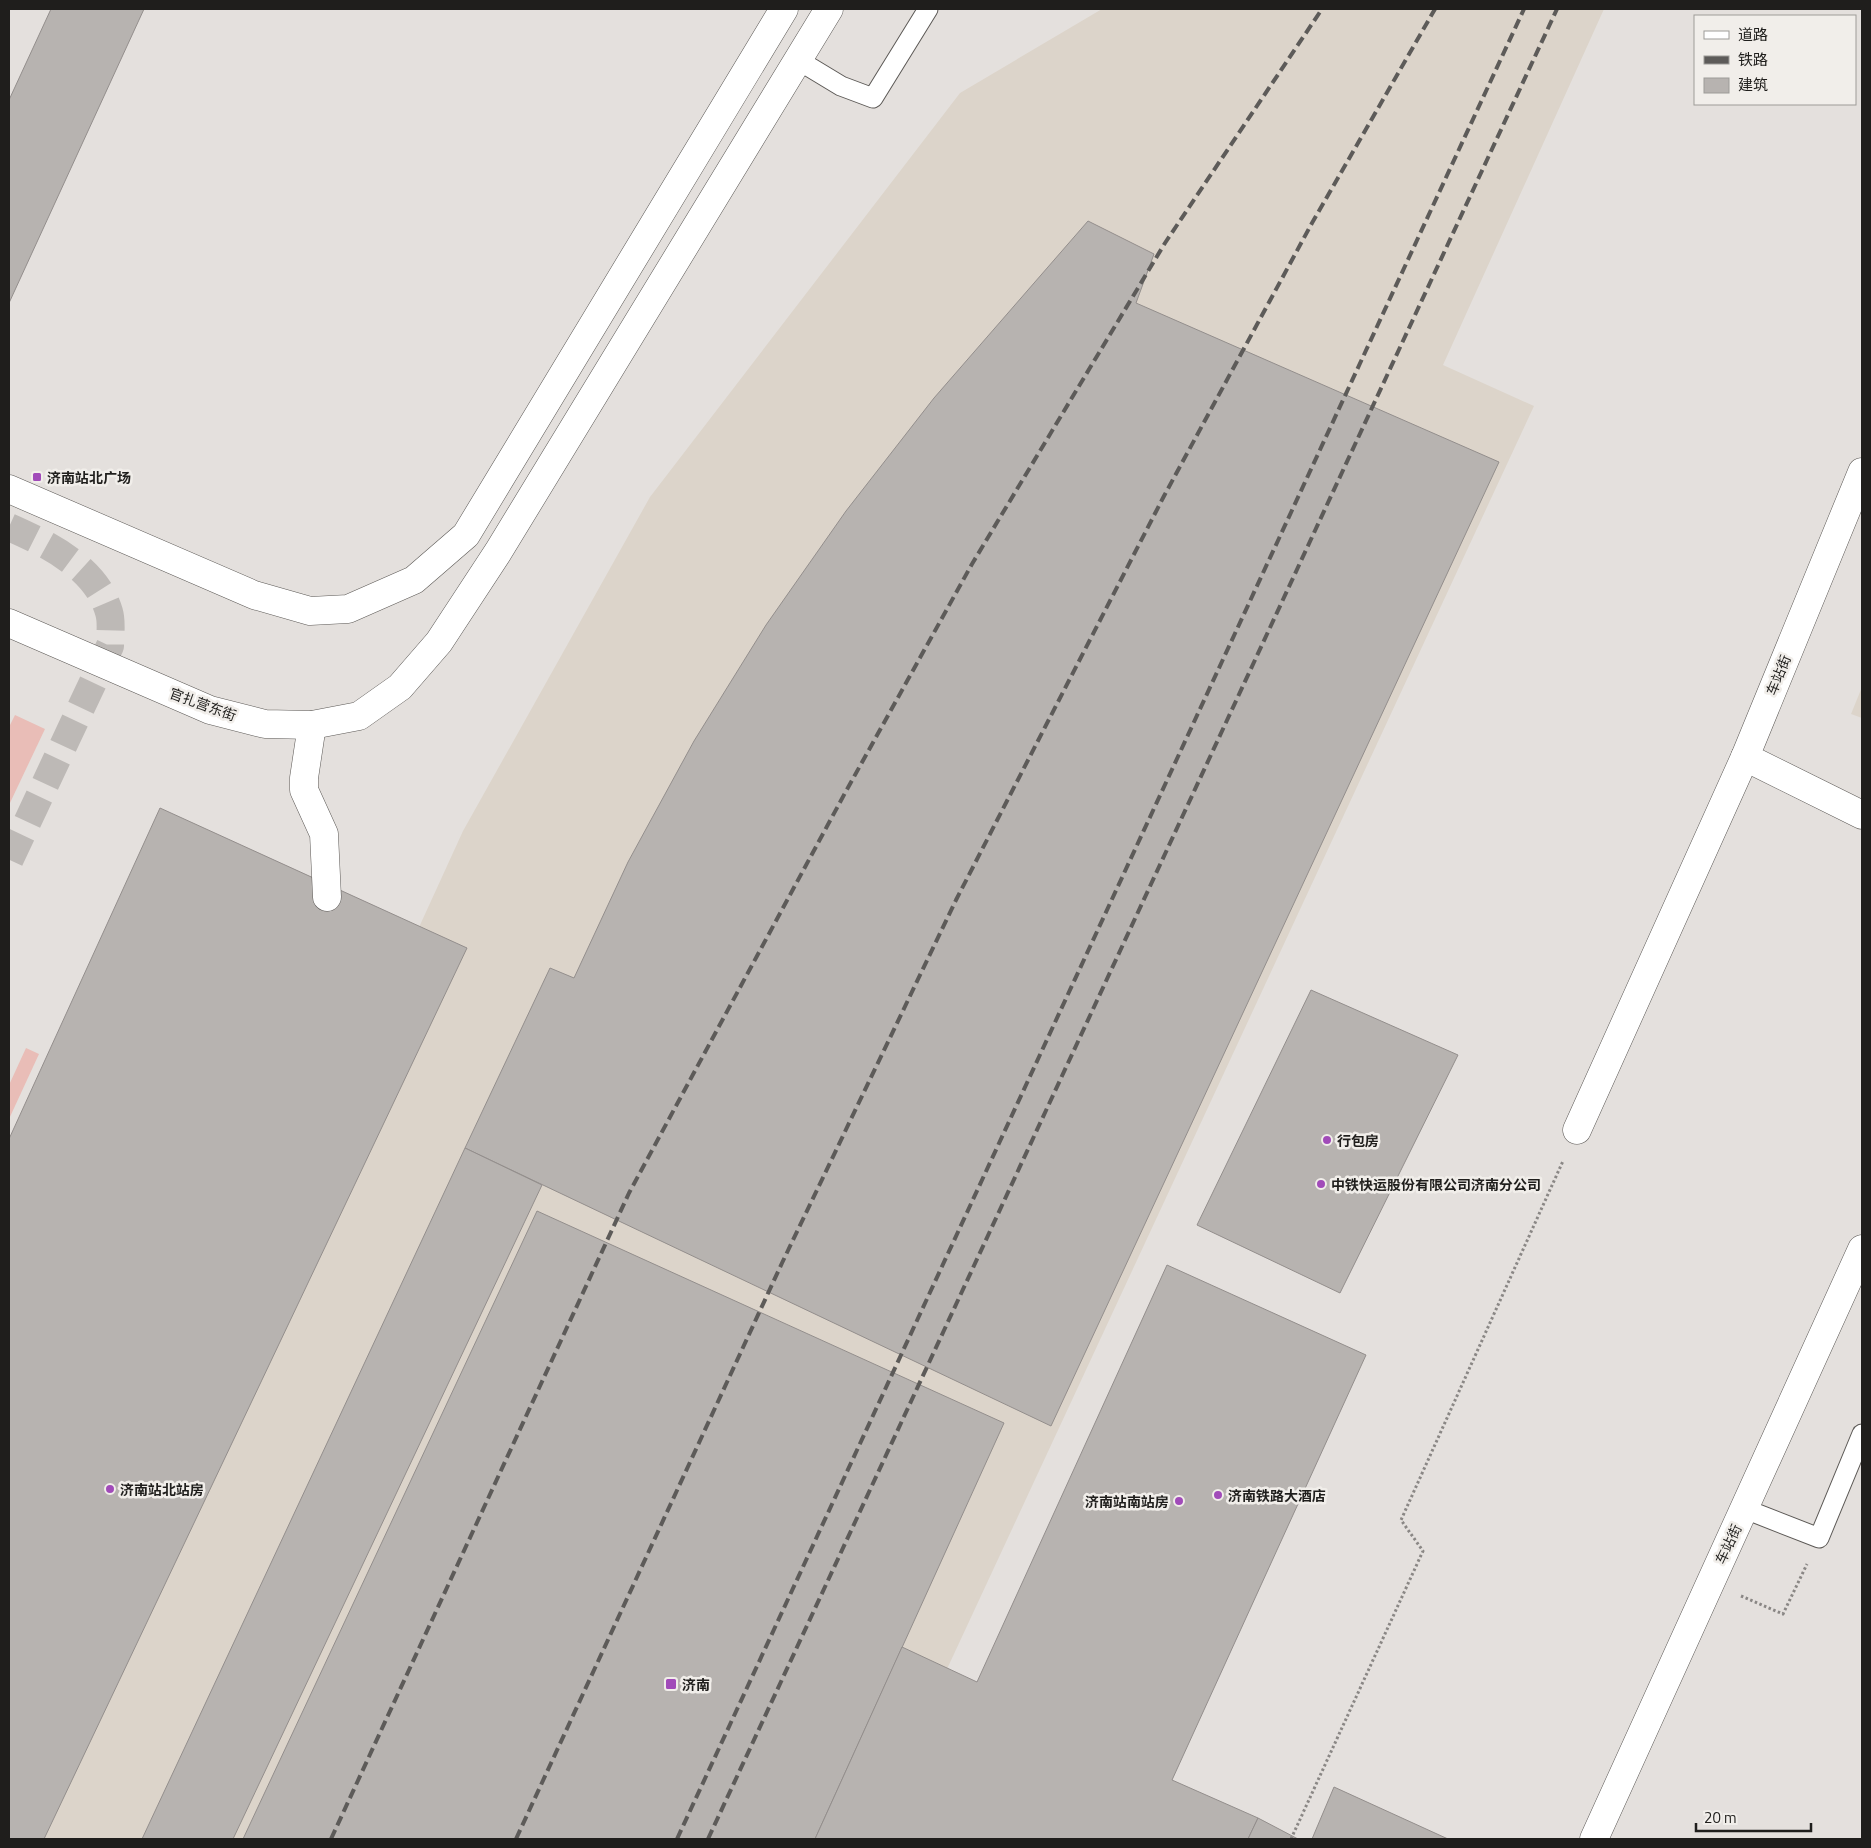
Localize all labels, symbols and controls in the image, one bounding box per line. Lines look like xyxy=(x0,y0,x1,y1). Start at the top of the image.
legend xyxy=(1694,15,1856,105)
text: 道路 xyxy=(1738,23,1768,46)
text: 铁路 xyxy=(1738,48,1768,71)
text: 建筑 xyxy=(1738,73,1768,96)
place label: 济南站北广场 xyxy=(47,467,131,488)
marker: 济南站北广场 xyxy=(31,471,43,483)
street label: 车站街 xyxy=(1760,652,1796,698)
street label: 官扎营东街 xyxy=(167,682,239,726)
place label: 行包房 xyxy=(1337,1130,1379,1151)
marker: 行包房 xyxy=(1321,1134,1333,1146)
place label: 中铁快运股份有限公司济南分公司 xyxy=(1331,1174,1541,1195)
marker: 中铁快运股份有限公司济南分公司 xyxy=(1315,1178,1327,1190)
place label: 济南站北站房 xyxy=(120,1479,204,1500)
marker: 济南站北站房 xyxy=(104,1483,116,1495)
place label: 济南铁路大酒店 xyxy=(1228,1485,1326,1506)
marker: 济南铁路大酒店 xyxy=(1212,1489,1224,1501)
place label: 济南站南站房 xyxy=(1085,1491,1169,1512)
marker: 济南站南站房 xyxy=(1173,1495,1185,1507)
street label: 车站街 xyxy=(1710,1521,1746,1567)
place label: 济南 xyxy=(682,1674,710,1695)
marker: 济南 xyxy=(664,1677,678,1691)
scale bar xyxy=(1696,1800,1811,1832)
text: 20 m xyxy=(1704,1806,1737,1829)

